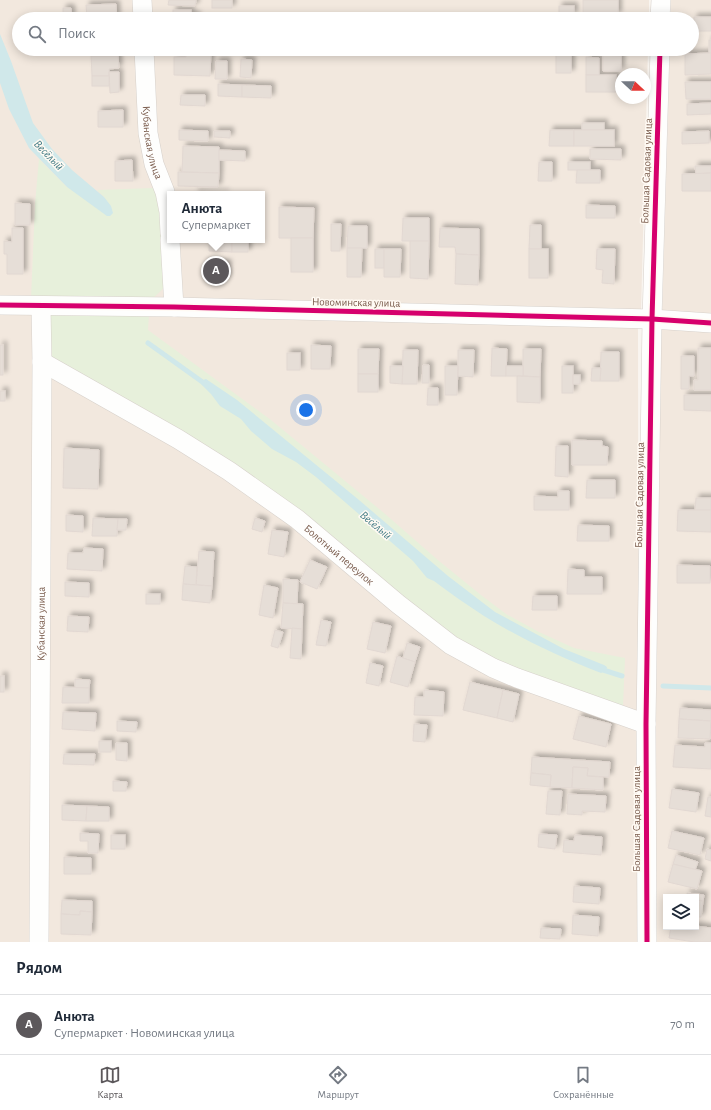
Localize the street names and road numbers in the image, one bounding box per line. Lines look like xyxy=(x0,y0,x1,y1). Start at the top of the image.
street label: Кубанская улица xyxy=(141,105,164,181)
street label: Большая Садовая улица xyxy=(639,118,654,224)
street label: Новоминская улица xyxy=(312,296,400,309)
street label: Большая Садовая улица xyxy=(633,442,646,548)
street label: Болотный переулок xyxy=(302,523,376,587)
street label: Кубанская улица xyxy=(35,587,47,661)
street label: Большая Садовая улица xyxy=(631,766,642,872)

